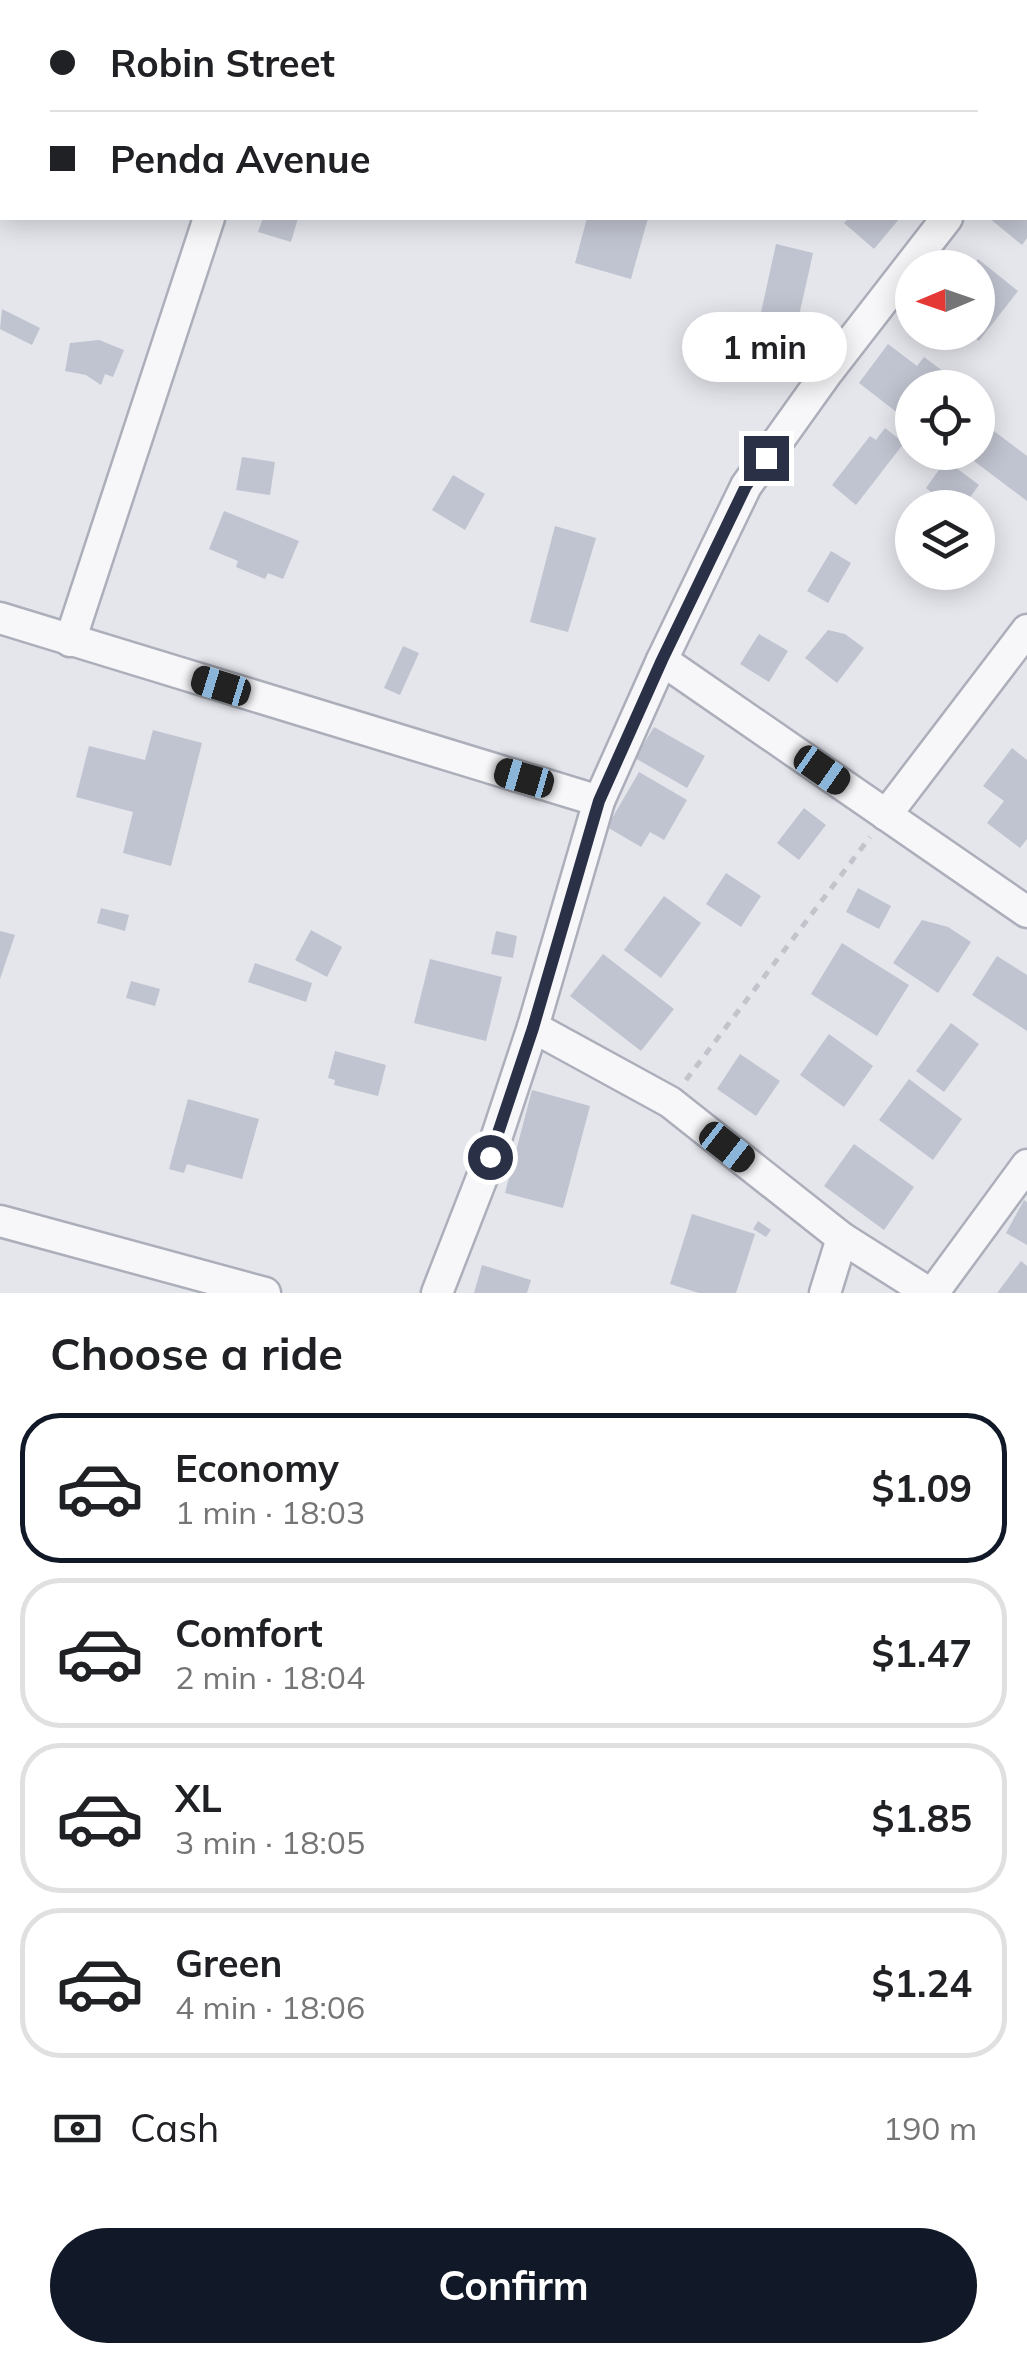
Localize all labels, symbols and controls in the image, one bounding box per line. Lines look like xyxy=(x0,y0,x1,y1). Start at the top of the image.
text: Robin Street xyxy=(110,39,335,87)
text: Penda Avenue xyxy=(110,135,371,183)
north arrow xyxy=(895,250,995,350)
map controls xyxy=(895,250,995,590)
callout: 1 min xyxy=(684,313,848,383)
text: 1 min xyxy=(722,327,807,367)
button: locate xyxy=(895,370,995,470)
route end xyxy=(744,436,789,481)
button: layers xyxy=(895,490,995,590)
car xyxy=(188,663,254,709)
car xyxy=(789,741,855,799)
car xyxy=(491,755,557,801)
car xyxy=(694,1117,760,1177)
route start xyxy=(468,1135,513,1180)
text: Choose a ride xyxy=(50,1325,343,1381)
icon: car xyxy=(55,1443,145,1533)
text: Economy xyxy=(175,1444,339,1492)
text: $1.09 xyxy=(871,1464,972,1512)
text: 1 min · 18:03 xyxy=(175,1492,365,1532)
icon: car xyxy=(55,1608,145,1698)
text: Comfort xyxy=(175,1609,323,1657)
text: $1.47 xyxy=(871,1629,972,1677)
text: 2 min · 18:04 xyxy=(175,1657,365,1697)
icon: car xyxy=(55,1773,145,1863)
text: XL xyxy=(175,1774,222,1822)
text: $1.85 xyxy=(871,1794,972,1842)
text: 3 min · 18:05 xyxy=(175,1822,365,1862)
icon: car xyxy=(55,1938,145,2028)
text: Green xyxy=(175,1939,282,1987)
text: $1.24 xyxy=(871,1959,972,2007)
text: 4 min · 18:06 xyxy=(175,1987,365,2027)
icon: cash xyxy=(50,2101,105,2156)
text: Cash xyxy=(130,2104,219,2152)
text: 190 m xyxy=(883,2108,977,2148)
button: Confirm xyxy=(50,2228,977,2343)

